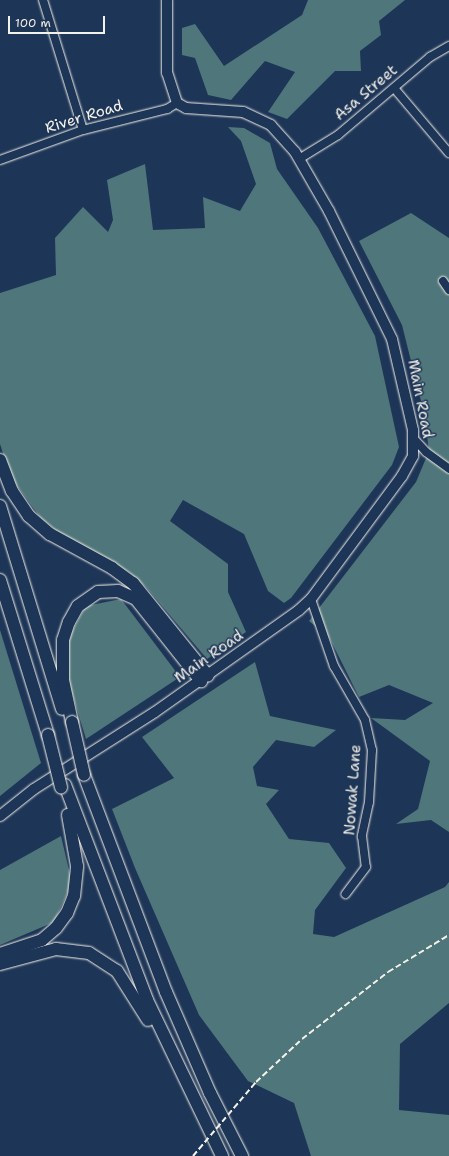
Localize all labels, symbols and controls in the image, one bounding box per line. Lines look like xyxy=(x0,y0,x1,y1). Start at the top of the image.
scale bar xyxy=(10,8,107,34)
text: 100 m xyxy=(15,15,51,31)
street label: Asa Street xyxy=(331,62,401,124)
street label: River Road xyxy=(43,97,125,137)
street label: Main Road xyxy=(404,358,436,440)
street label: Main Road xyxy=(171,627,247,687)
street label: Nowak Lane xyxy=(341,744,365,836)

